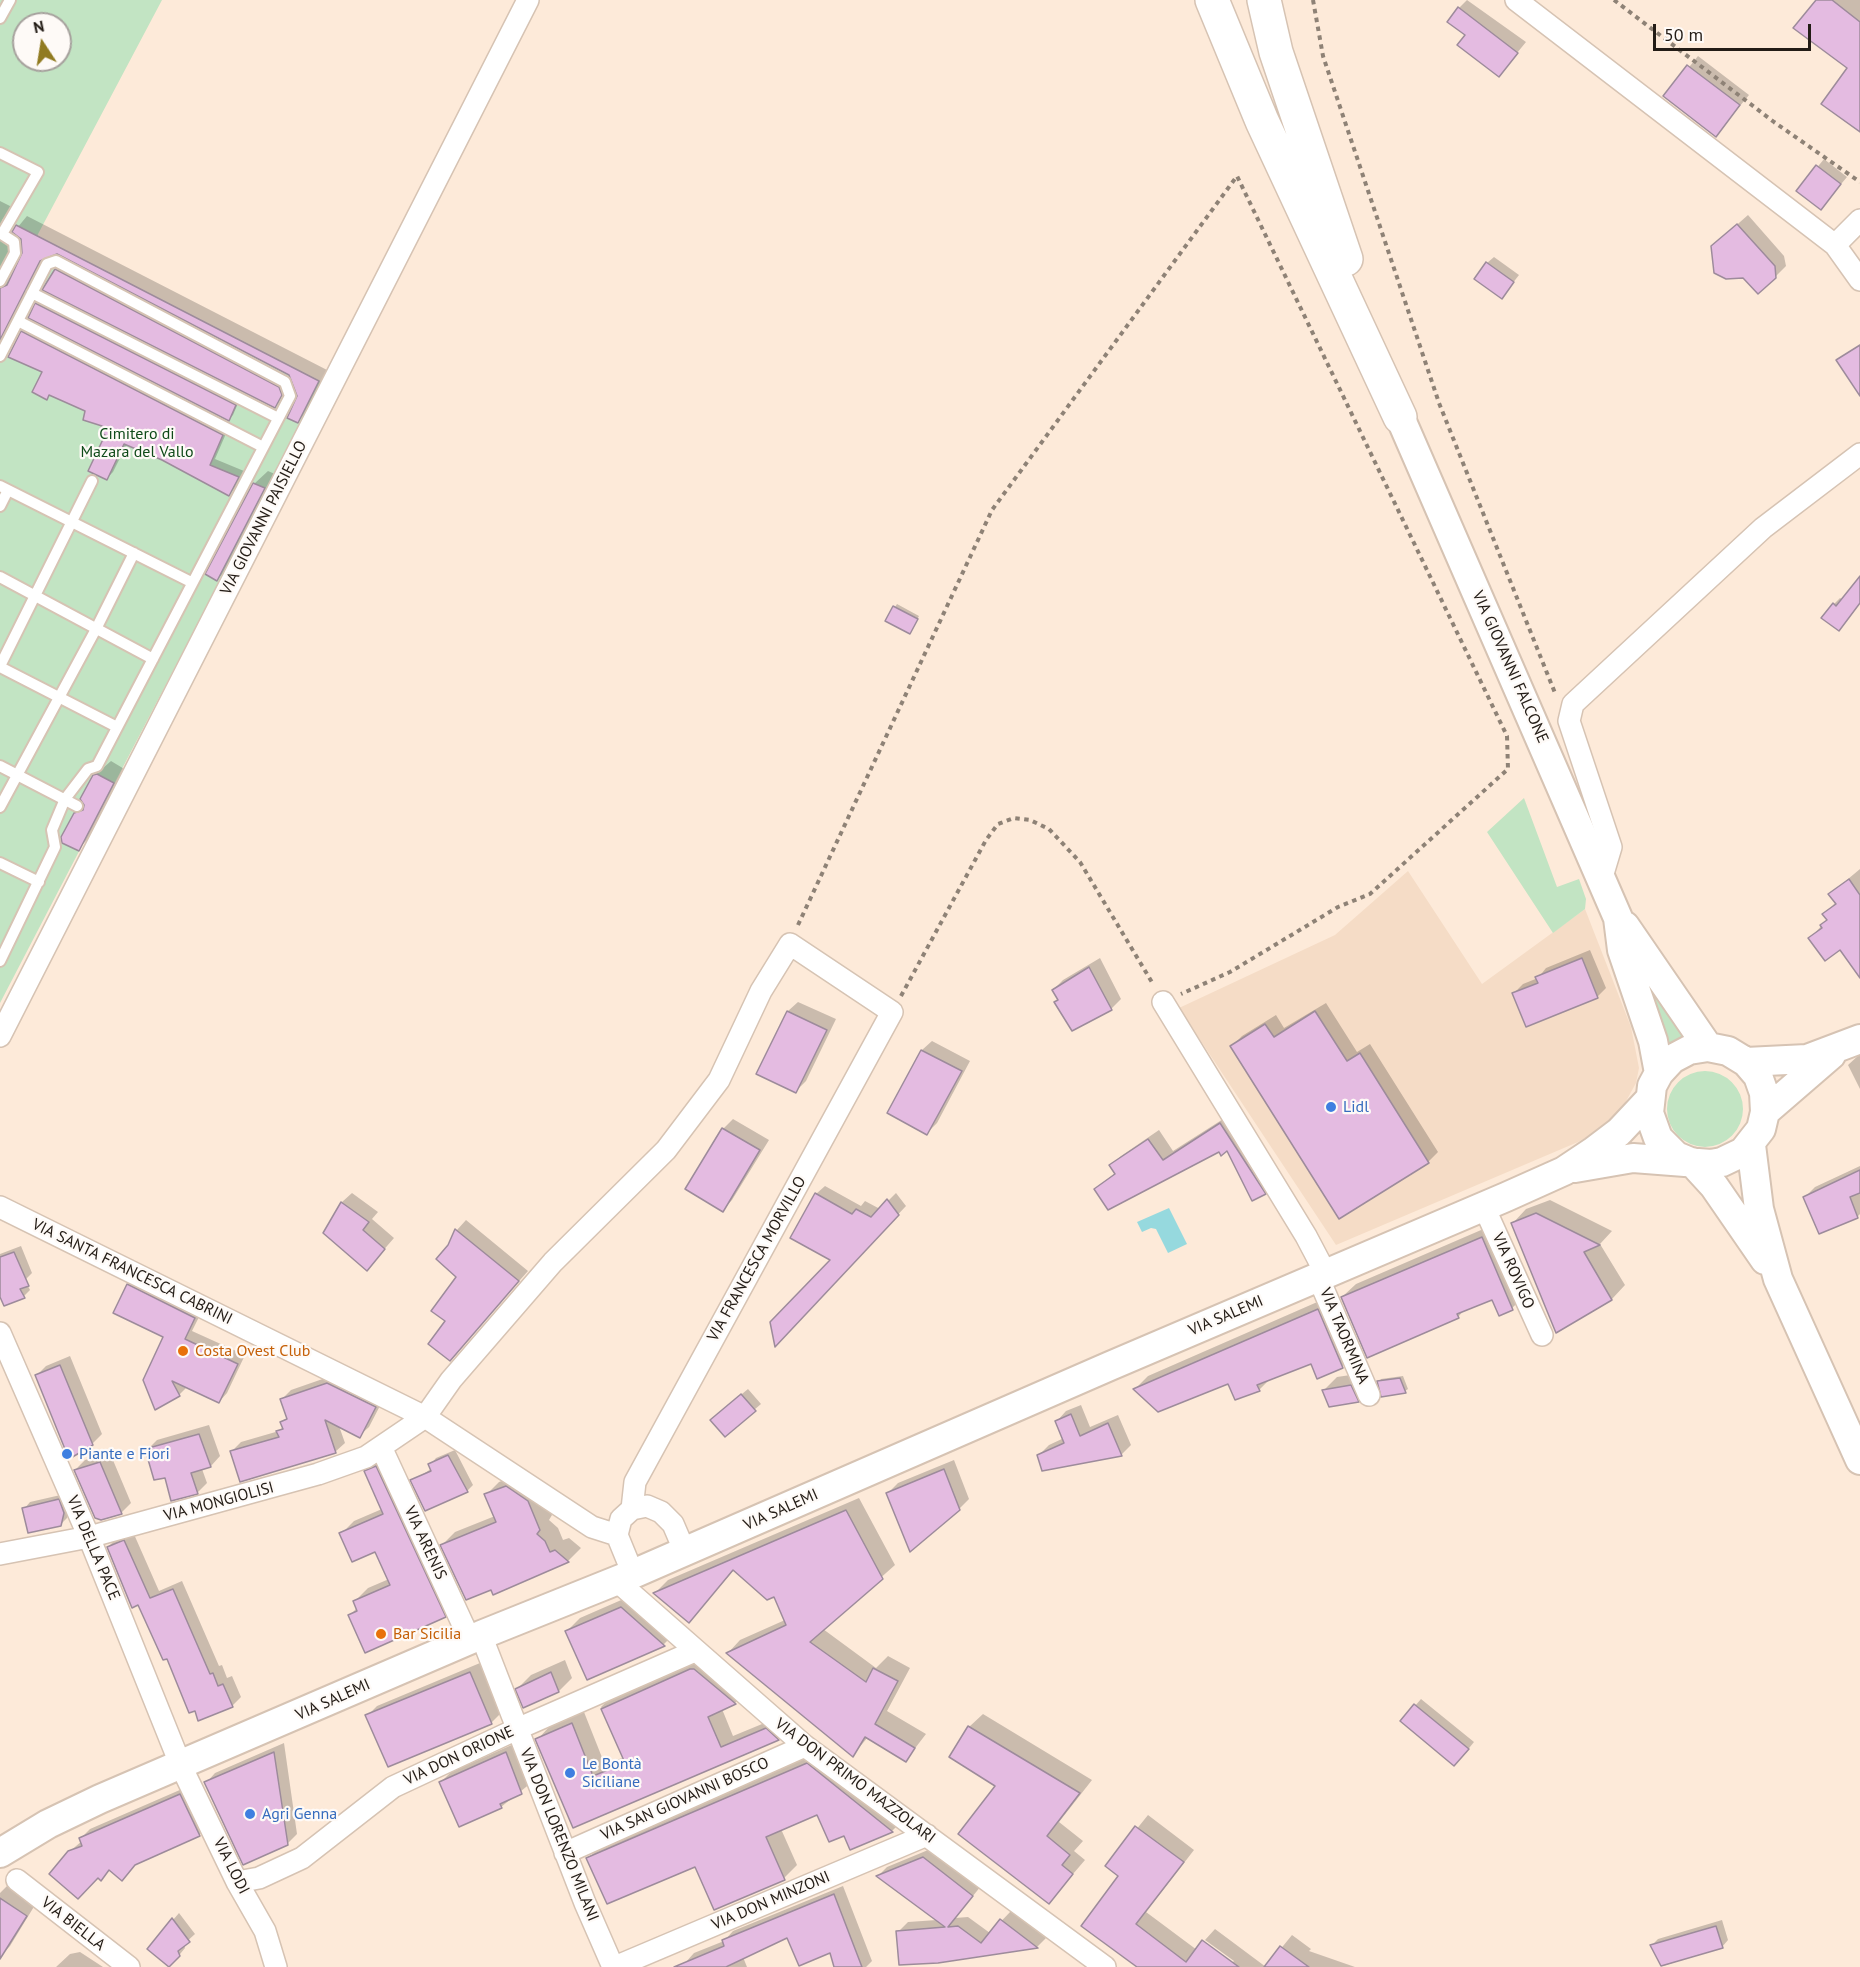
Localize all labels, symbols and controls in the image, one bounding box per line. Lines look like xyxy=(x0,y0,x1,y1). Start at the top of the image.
north arrow xyxy=(12,12,72,72)
scale bar xyxy=(1656,12,1814,50)
text: N xyxy=(31,15,46,37)
text: 50 m xyxy=(1664,23,1703,46)
park label: Cimitero di Mazara del Vallo xyxy=(80,424,194,462)
street label: VIA GIOVANNI PAISIELLO xyxy=(217,438,311,598)
street label: VIA GIOVANNI FALCONE xyxy=(1468,588,1552,746)
place label: Lidl xyxy=(1343,1097,1369,1117)
marker: Lidl xyxy=(1324,1100,1338,1114)
street label: VIA FRANCESCA MORVILLO xyxy=(704,1173,810,1345)
street label: VIA SANTA FRANCESCA CABRINI xyxy=(29,1215,235,1329)
street label: VIA ROVIGO xyxy=(1488,1230,1538,1312)
street label: VIA TAORMINA xyxy=(1315,1285,1373,1387)
street label: VIA SALEMI xyxy=(1186,1292,1266,1340)
place label: Costa Ovest Club xyxy=(195,1341,310,1361)
marker: Costa Ovest Club xyxy=(176,1344,190,1358)
place label: Piante e Fiori xyxy=(79,1444,170,1464)
marker: Piante e Fiori xyxy=(60,1447,74,1461)
street label: VIA MONGIOLISI xyxy=(162,1478,276,1526)
street label: VIA SALEMI xyxy=(741,1485,821,1535)
street label: VIA DELLA PACE xyxy=(62,1493,124,1603)
street label: VIA ARENIS xyxy=(400,1503,450,1583)
place label: Bar Sicilia xyxy=(393,1624,461,1644)
marker: Bar Sicilia xyxy=(374,1627,388,1641)
street label: VIA SALEMI xyxy=(293,1675,373,1725)
street label: VIA DON PRIMO MAZZOLARI xyxy=(771,1714,939,1848)
street label: VIA DON ORIONE xyxy=(401,1722,517,1790)
street label: VIA DON LORENZO MILANI xyxy=(515,1746,603,1924)
street label: VIA SAN GIOVANNI BOSCO xyxy=(598,1753,772,1845)
place label: Le Bontà Siciliane xyxy=(582,1754,642,1792)
marker: Le Bontà Siciliane xyxy=(563,1766,577,1780)
place label: Agri Genna xyxy=(262,1804,337,1824)
marker: Agri Genna xyxy=(243,1807,257,1821)
street label: VIA LODI xyxy=(209,1835,253,1897)
street label: VIA DON MINZONI xyxy=(709,1867,833,1935)
street label: VIA BIELLA xyxy=(37,1893,109,1955)

